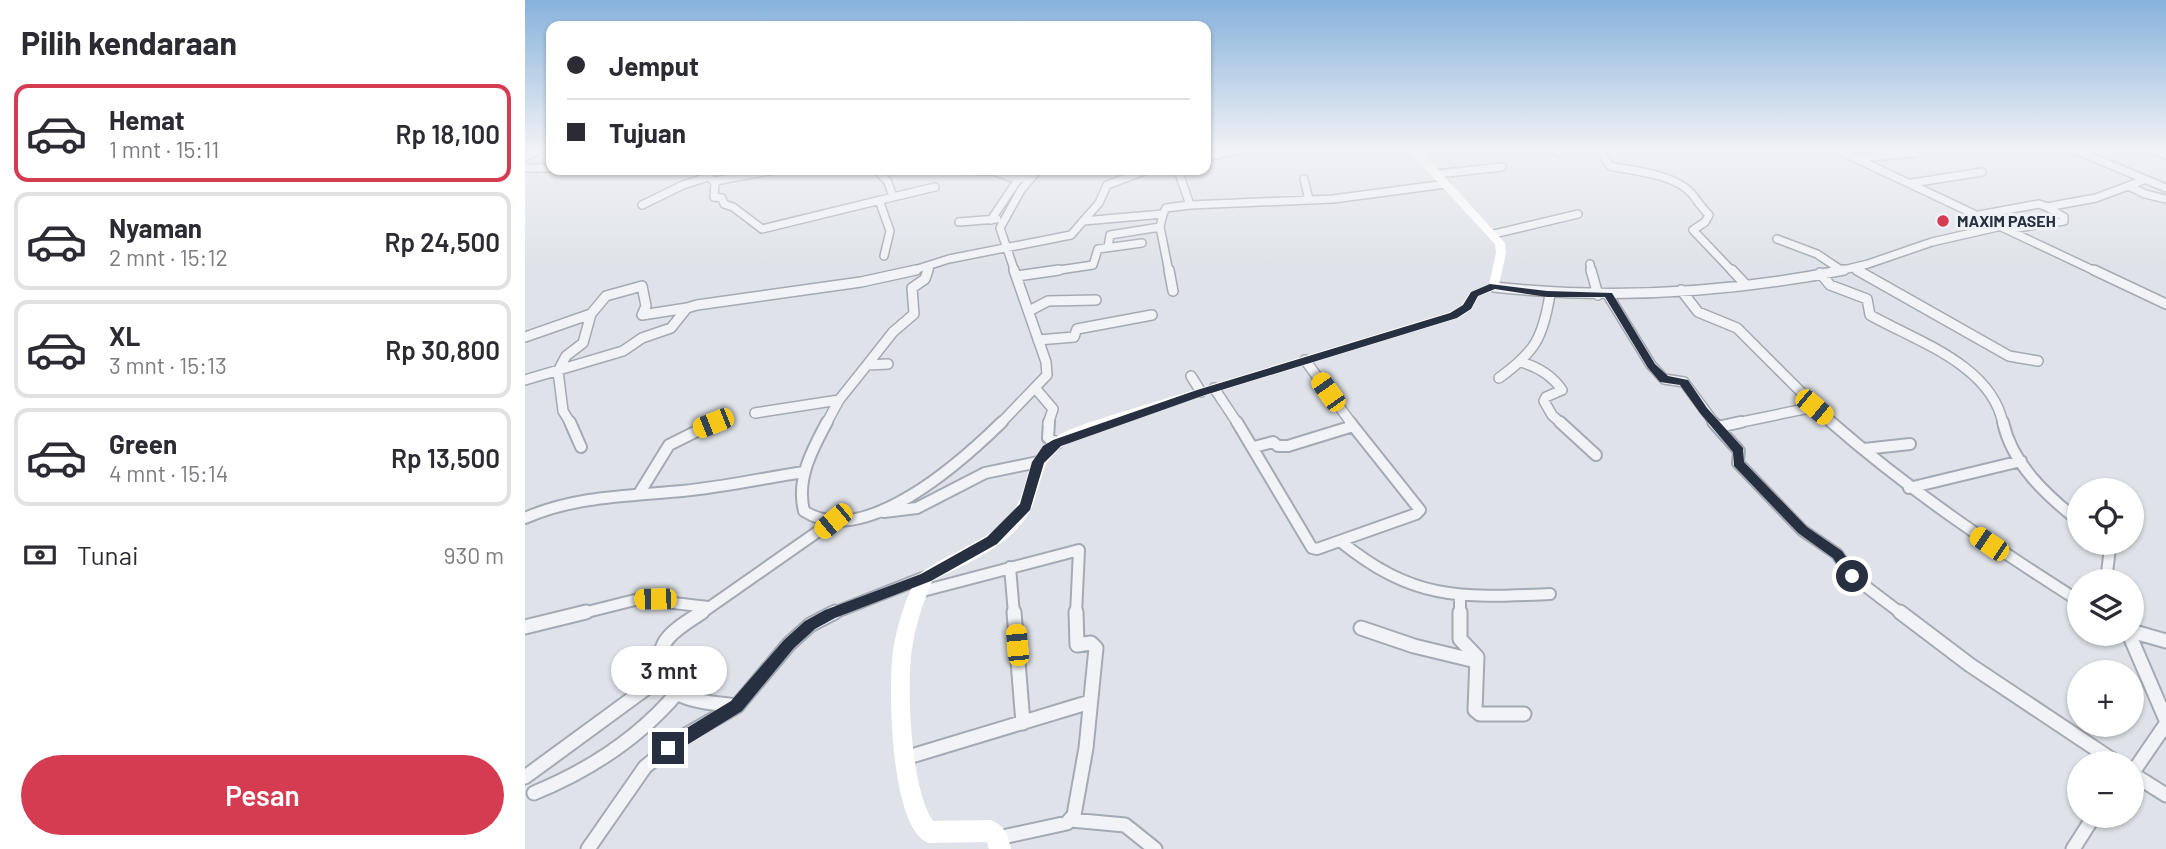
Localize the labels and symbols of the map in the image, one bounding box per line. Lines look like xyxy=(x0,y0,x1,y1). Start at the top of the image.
place label: MAXIM PASEH xyxy=(1957,211,2056,230)
marker: MAXIM PASEH xyxy=(1935,213,1951,229)
car xyxy=(1308,369,1349,415)
car xyxy=(1792,385,1837,429)
car xyxy=(690,405,737,441)
car xyxy=(811,499,856,543)
car xyxy=(1966,524,2013,564)
route start xyxy=(1836,560,1868,592)
car xyxy=(634,588,677,610)
car xyxy=(1005,623,1030,667)
callout: 3 mnt xyxy=(610,646,726,696)
route end xyxy=(652,732,684,764)

